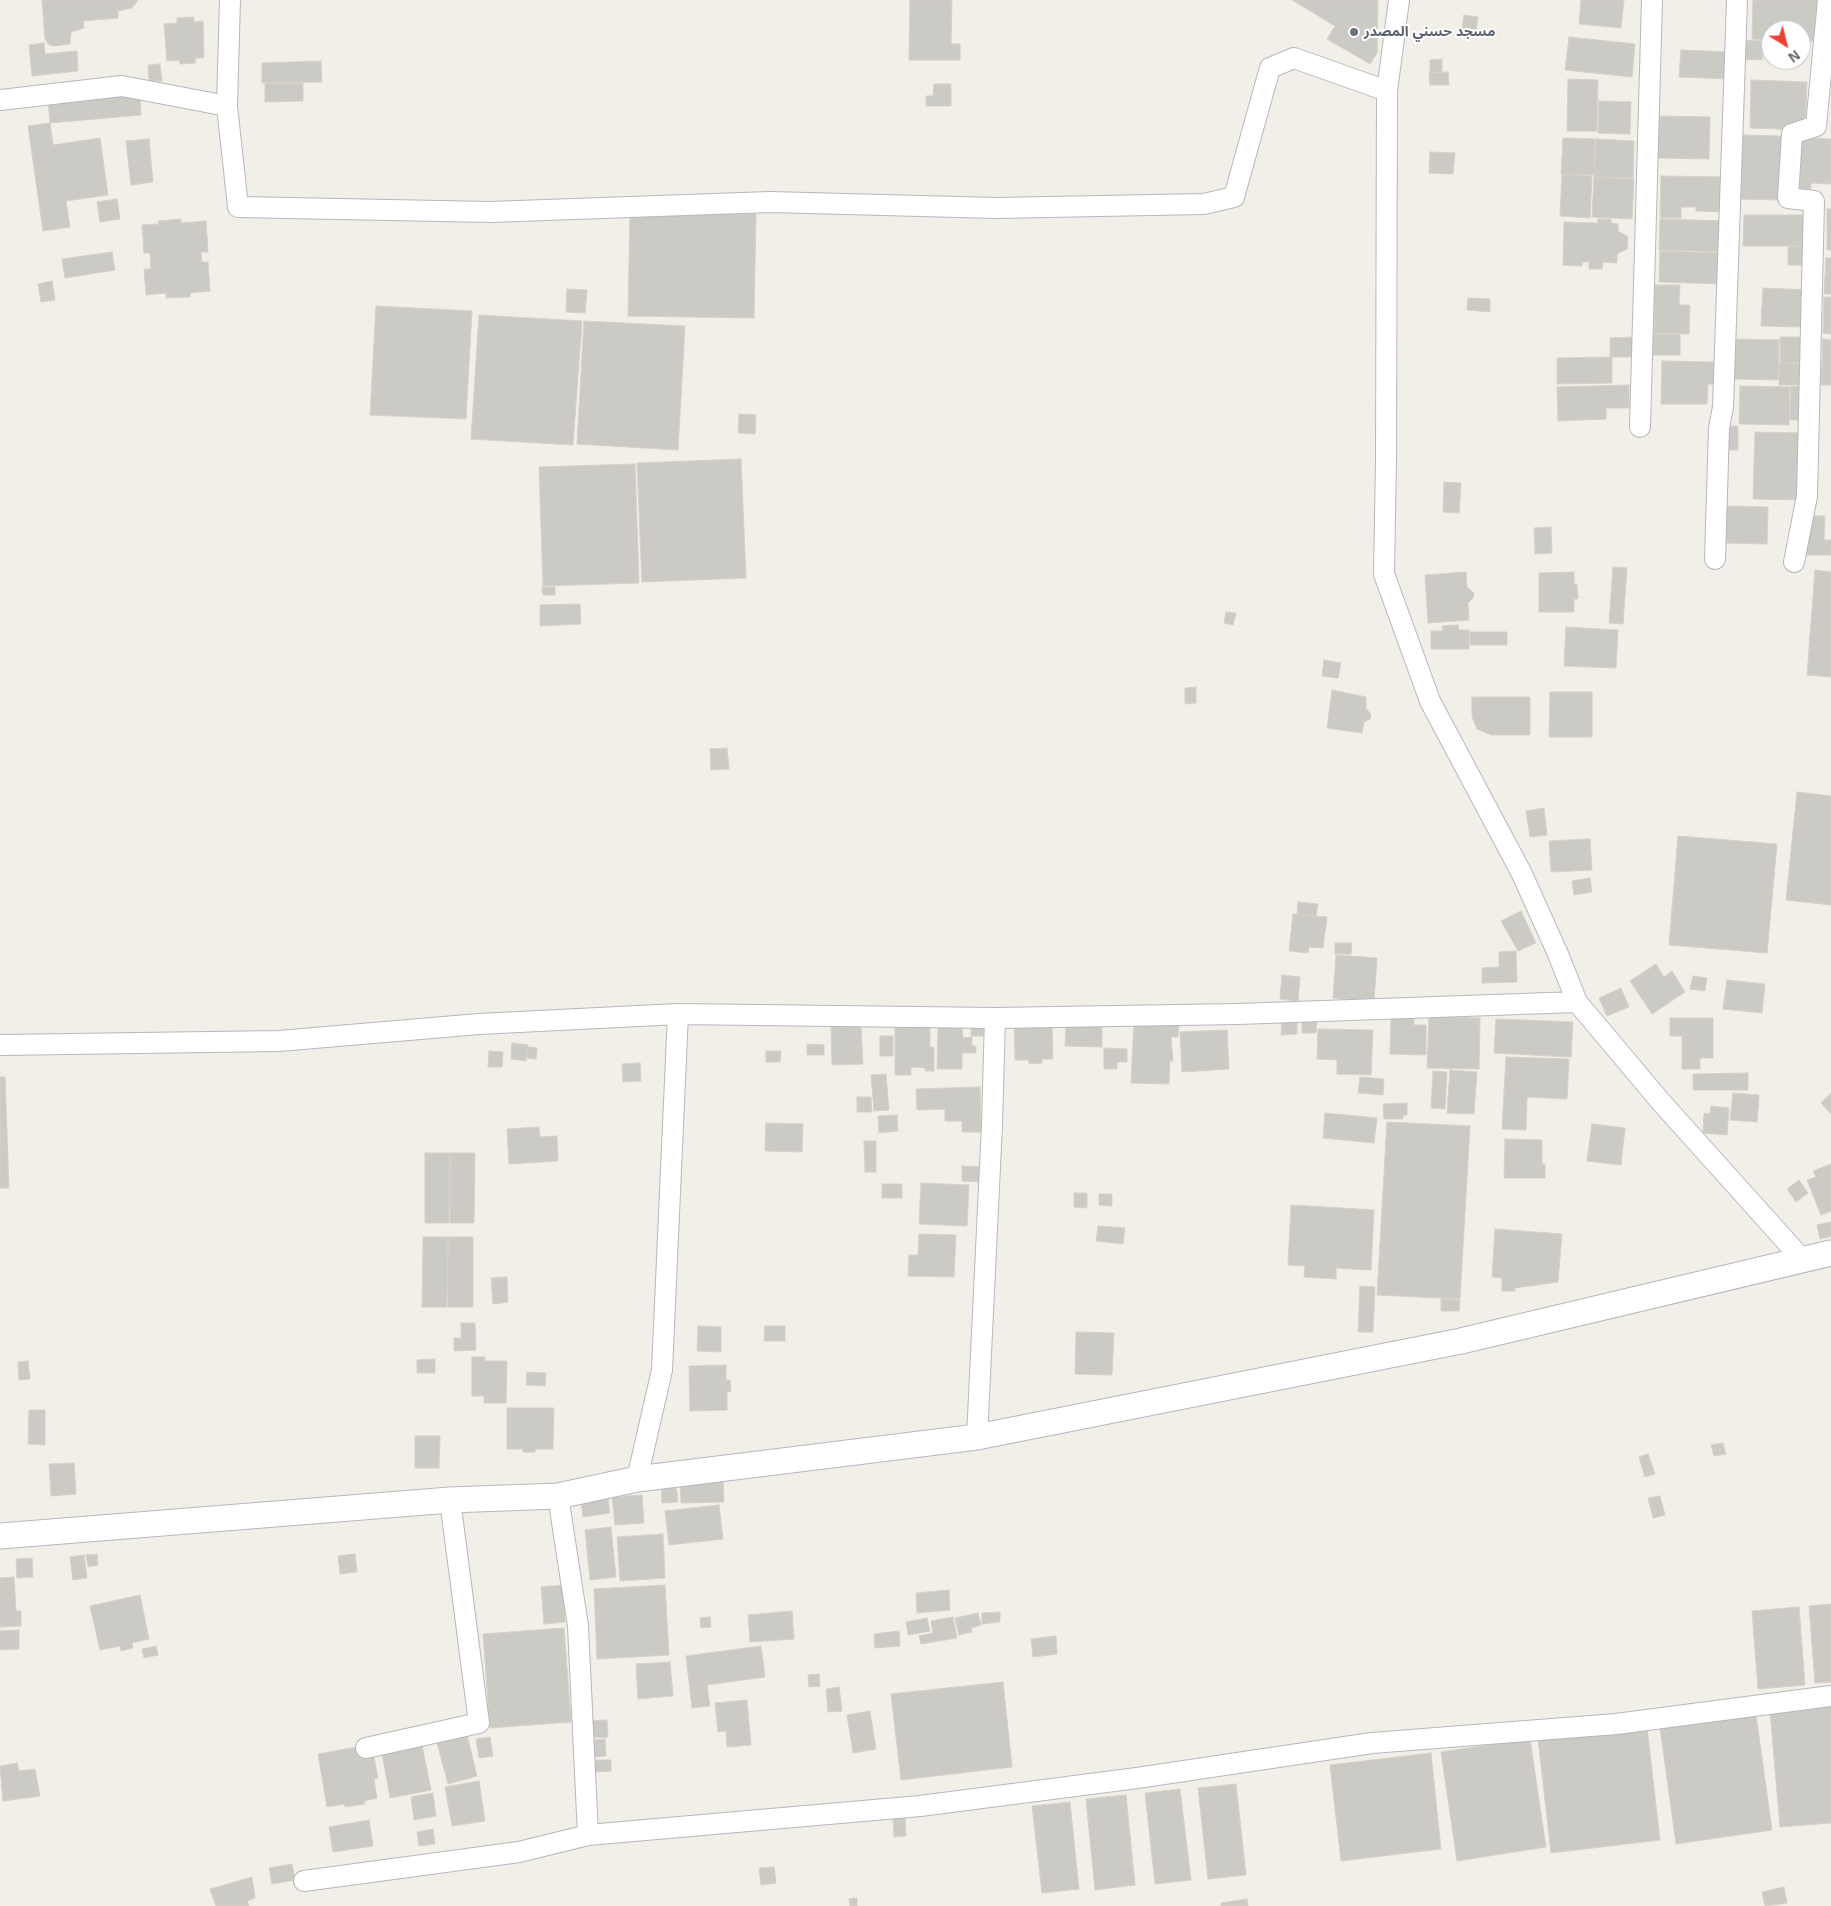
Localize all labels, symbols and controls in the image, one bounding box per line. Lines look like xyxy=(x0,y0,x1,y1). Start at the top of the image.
north arrow xyxy=(1761,20,1811,70)
place label: مسجد حسني المصدر xyxy=(1364,24,1495,40)
marker: مسجد حسني المصدر xyxy=(1348,26,1360,38)
text: N xyxy=(1785,47,1803,66)

